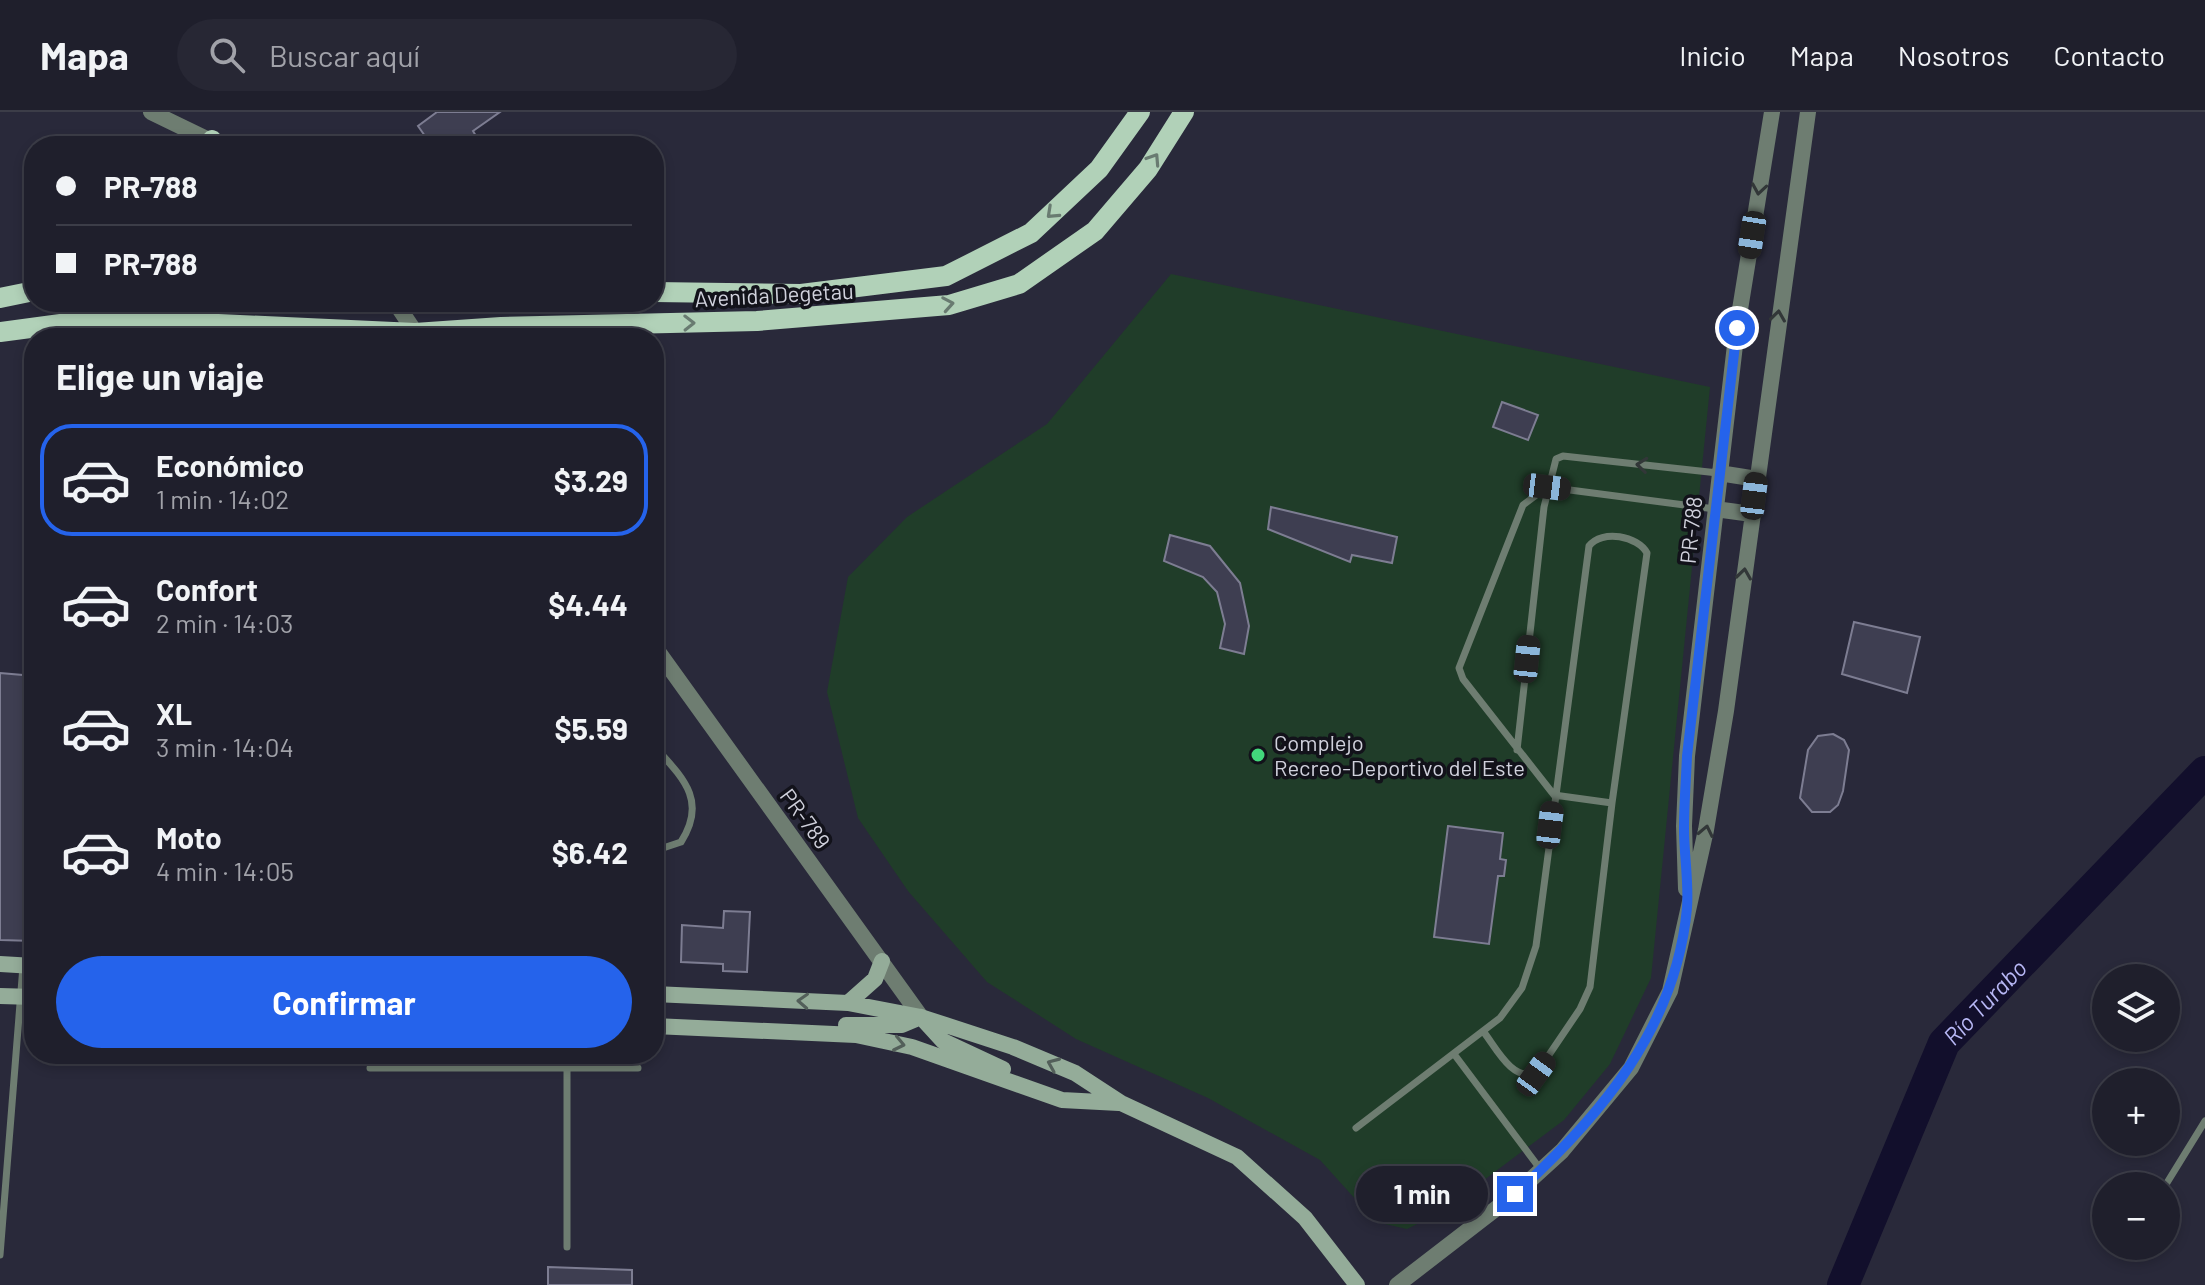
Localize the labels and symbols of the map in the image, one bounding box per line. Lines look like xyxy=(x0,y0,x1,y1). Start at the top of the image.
one-way arrow xyxy=(1144,153,1159,167)
one-way arrow xyxy=(1752,182,1769,196)
one-way arrow xyxy=(1047,203,1061,218)
car xyxy=(1736,209,1768,261)
street label: Avenida Degetau xyxy=(694,277,854,311)
one-way arrow xyxy=(941,297,954,314)
route start xyxy=(1719,310,1755,346)
one-way arrow xyxy=(1769,310,1786,323)
one-way arrow xyxy=(683,314,696,331)
one-way arrow xyxy=(1635,456,1648,473)
car xyxy=(1739,471,1769,521)
car xyxy=(1522,472,1572,502)
street label: PR-788 xyxy=(1674,495,1706,565)
one-way arrow xyxy=(1735,567,1752,581)
car xyxy=(1513,634,1541,684)
place label: Complejo Recreo-Deportivo del Este xyxy=(1274,729,1525,780)
marker: Complejo Recreo-Deportivo del Este xyxy=(1249,746,1267,764)
street label: PR-789 xyxy=(776,783,836,853)
car xyxy=(1535,800,1565,850)
one-way arrow xyxy=(1696,824,1713,838)
water label: Río Turabo xyxy=(1936,953,2032,1050)
one-way arrow xyxy=(796,993,809,1010)
one-way arrow xyxy=(892,1035,906,1052)
car xyxy=(1512,1048,1560,1100)
one-way arrow xyxy=(1047,1058,1062,1074)
callout: 1 min xyxy=(1355,1166,1487,1222)
route end xyxy=(1497,1176,1533,1212)

